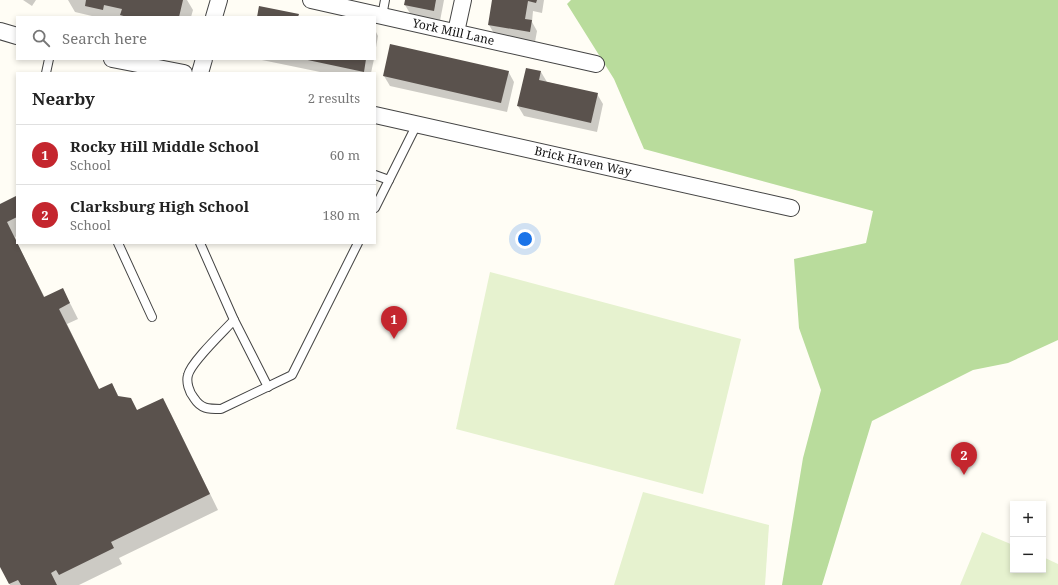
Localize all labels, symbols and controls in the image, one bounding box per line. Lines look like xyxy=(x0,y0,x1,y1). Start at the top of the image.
street label: York Mill Lane xyxy=(410,14,496,49)
search box xyxy=(16,16,376,60)
icon: search xyxy=(30,27,52,49)
text: Search here xyxy=(62,28,147,48)
text: Nearby xyxy=(32,87,95,110)
text: 2 results xyxy=(308,89,360,107)
text: Rocky Hill Middle School xyxy=(70,136,259,156)
street label: Brick Haven Way xyxy=(533,142,633,180)
text: 1 xyxy=(41,146,49,164)
text: 60 m xyxy=(330,146,360,164)
text: School xyxy=(70,156,111,174)
text: Clarksburg High School xyxy=(70,196,249,216)
text: 2 xyxy=(41,206,49,224)
text: 180 m xyxy=(323,206,360,224)
text: School xyxy=(70,216,111,234)
your location xyxy=(515,229,535,249)
pin: 1 xyxy=(381,306,407,339)
pin: 2 xyxy=(951,442,977,475)
map controls xyxy=(1010,501,1046,573)
button: + xyxy=(1010,501,1046,537)
button: − xyxy=(1010,537,1046,573)

